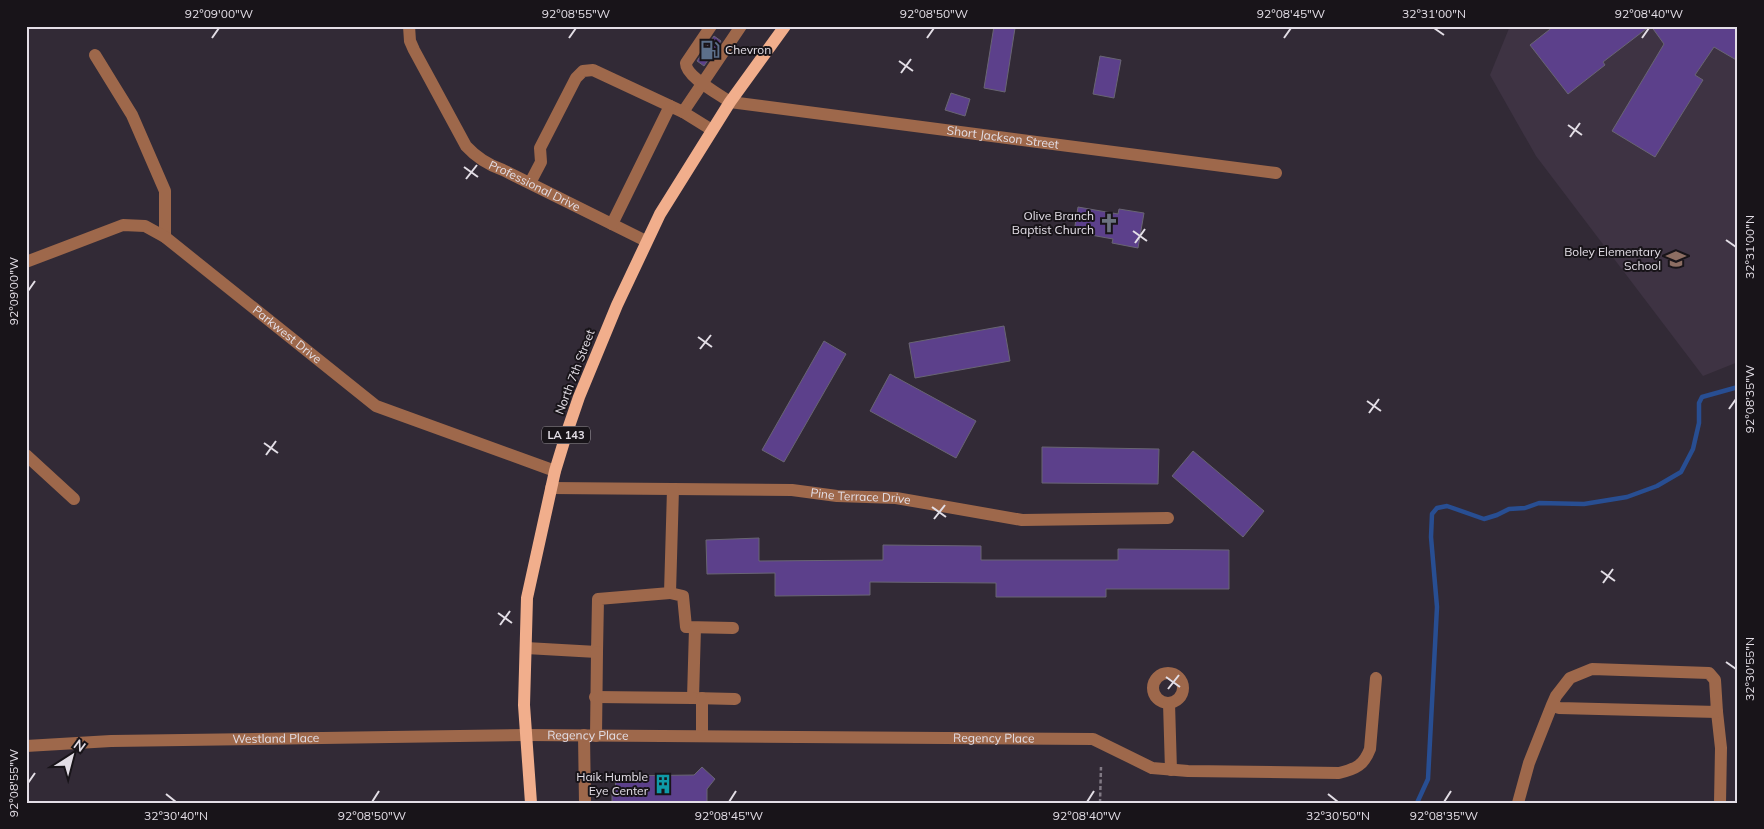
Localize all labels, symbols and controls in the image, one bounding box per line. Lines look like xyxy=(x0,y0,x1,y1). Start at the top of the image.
text: 92°09'00"W xyxy=(185,6,253,21)
text: 92°08'55"W xyxy=(542,6,610,21)
text: 92°08'50"W xyxy=(900,6,968,21)
text: 92°08'45"W xyxy=(1257,6,1325,21)
text: 32°31'00"N xyxy=(1402,6,1466,21)
text: 92°08'40"W xyxy=(1615,6,1683,21)
fuel station icon: Chevron xyxy=(699,39,721,61)
place label: Chevron xyxy=(725,42,771,57)
street label: Short Jackson Street xyxy=(946,122,1060,152)
street label: Professional Drive xyxy=(486,157,583,214)
place label: Olive Branch Baptist Church xyxy=(1012,208,1094,237)
church icon: Olive Branch Baptist Church xyxy=(1098,212,1120,234)
text: 32°31'00"N xyxy=(1742,215,1757,279)
place label: Boley Elementary School xyxy=(1564,244,1662,273)
school or university icon: Boley Elementary School xyxy=(1665,248,1687,270)
text: 92°09'00"W xyxy=(6,257,21,325)
street label: Parkwest Drive xyxy=(250,302,325,367)
street label: North 7th Street xyxy=(551,327,598,416)
text: 92°08'35"W xyxy=(1742,365,1757,433)
road number: LA 143 xyxy=(542,426,590,444)
street label: Pine Terrace Drive xyxy=(810,485,912,507)
text: 32°30'55"N xyxy=(1742,637,1757,701)
street label: Regency Place xyxy=(547,727,629,743)
street label: Westland Place xyxy=(232,730,319,746)
street label: Regency Place xyxy=(953,730,1034,746)
north arrow xyxy=(48,732,98,782)
text: N xyxy=(70,735,89,756)
text: 92°08'55"W xyxy=(6,749,21,817)
place label: Haik Humble Eye Center xyxy=(576,769,649,798)
building icon: Haik Humble Eye Center xyxy=(652,773,674,795)
text: 32°30'40"N xyxy=(144,808,208,823)
text: 92°08'50"W xyxy=(338,808,406,823)
text: 92°08'45"W xyxy=(695,808,763,823)
text: 92°08'40"W xyxy=(1053,808,1121,823)
text: 32°30'50"N xyxy=(1306,808,1370,823)
text: 92°08'35"W xyxy=(1410,808,1478,823)

